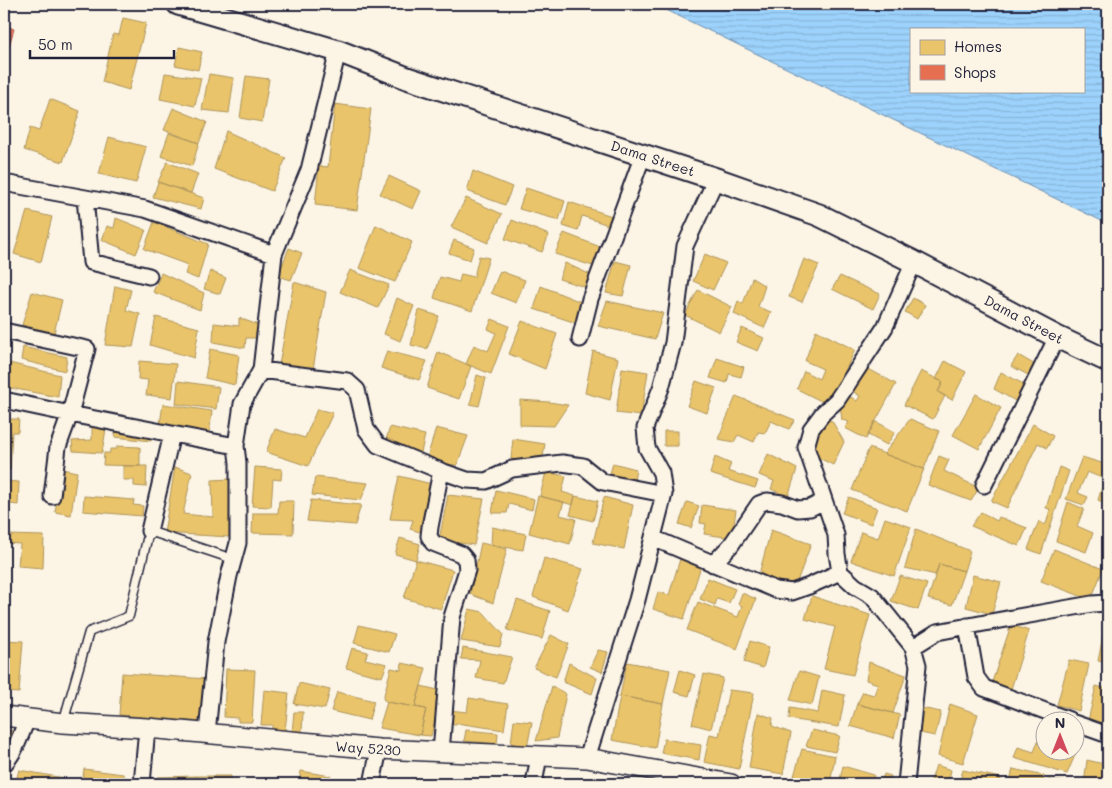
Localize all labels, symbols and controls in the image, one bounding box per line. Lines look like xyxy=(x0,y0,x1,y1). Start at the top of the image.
scale bar xyxy=(30,28,174,60)
legend xyxy=(910,28,1084,92)
text: 50 m xyxy=(38,34,73,54)
text: Homes xyxy=(954,36,1002,56)
text: Shops xyxy=(954,62,996,82)
street label: Dama Street xyxy=(609,135,697,181)
street label: Dama Street xyxy=(981,290,1067,348)
north arrow xyxy=(1034,710,1084,760)
text: N xyxy=(1055,713,1065,732)
street label: Way 5230 xyxy=(335,736,402,760)

